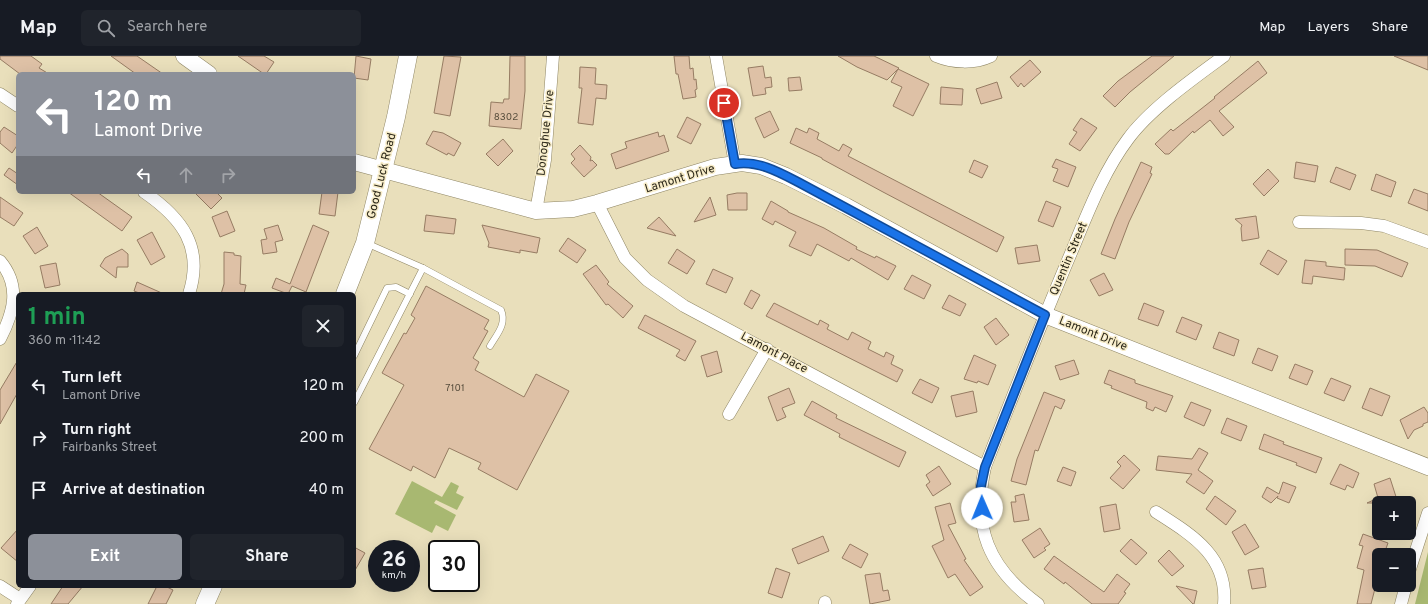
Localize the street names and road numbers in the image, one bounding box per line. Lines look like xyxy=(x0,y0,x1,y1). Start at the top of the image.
street label: Donoghue Drive xyxy=(534,89,558,177)
street label: Good Luck Road xyxy=(364,131,400,221)
street label: Lamont Drive xyxy=(643,161,717,197)
street label: Quentin Street xyxy=(1046,220,1092,298)
street label: Lamont Drive xyxy=(1056,313,1130,355)
street label: Lamont Place xyxy=(738,329,810,377)

